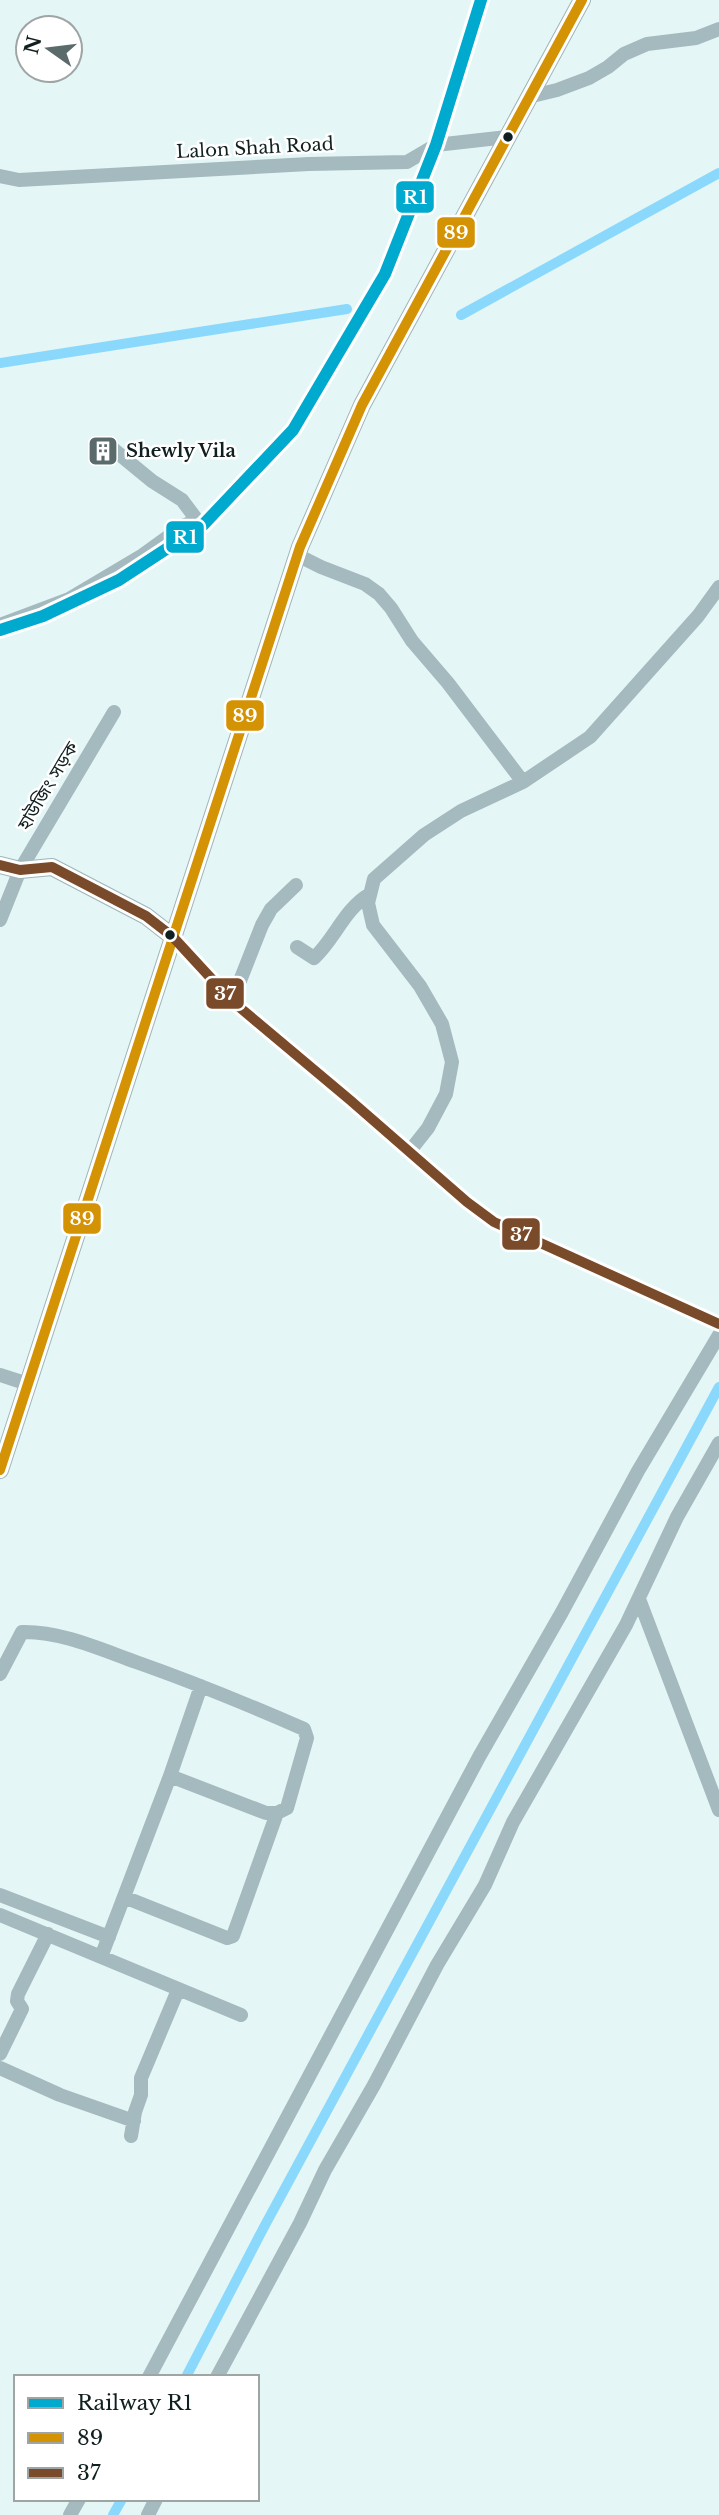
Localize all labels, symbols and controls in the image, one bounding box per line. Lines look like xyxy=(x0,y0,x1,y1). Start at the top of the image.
north arrow xyxy=(14,14,84,84)
text: N xyxy=(20,33,46,56)
unlabelled marker xyxy=(501,130,515,144)
street label: Lalon Shah Road xyxy=(176,133,334,163)
line badge: R1 xyxy=(395,180,435,214)
text: R1 xyxy=(403,186,427,209)
line badge: 89 xyxy=(436,216,476,249)
text: 89 xyxy=(444,221,468,244)
building icon: Shewly Vila xyxy=(86,434,120,468)
place label: Shewly Vila xyxy=(126,440,236,462)
line badge: R1 xyxy=(165,520,205,554)
text: R1 xyxy=(173,526,197,549)
line badge: 89 xyxy=(225,699,265,732)
text: 89 xyxy=(233,704,257,727)
street label: হাউজিং সড়ক xyxy=(13,737,83,835)
unlabelled marker xyxy=(163,928,177,942)
line badge: 37 xyxy=(205,977,245,1010)
text: 37 xyxy=(214,982,237,1005)
line badge: 89 xyxy=(62,1202,102,1235)
text: 89 xyxy=(70,1207,94,1230)
line badge: 37 xyxy=(501,1217,541,1251)
text: 37 xyxy=(510,1223,533,1246)
legend xyxy=(14,2375,259,2501)
text: Railway R1 xyxy=(77,2390,193,2416)
text: 89 xyxy=(77,2425,103,2451)
text: 37 xyxy=(77,2460,101,2486)

